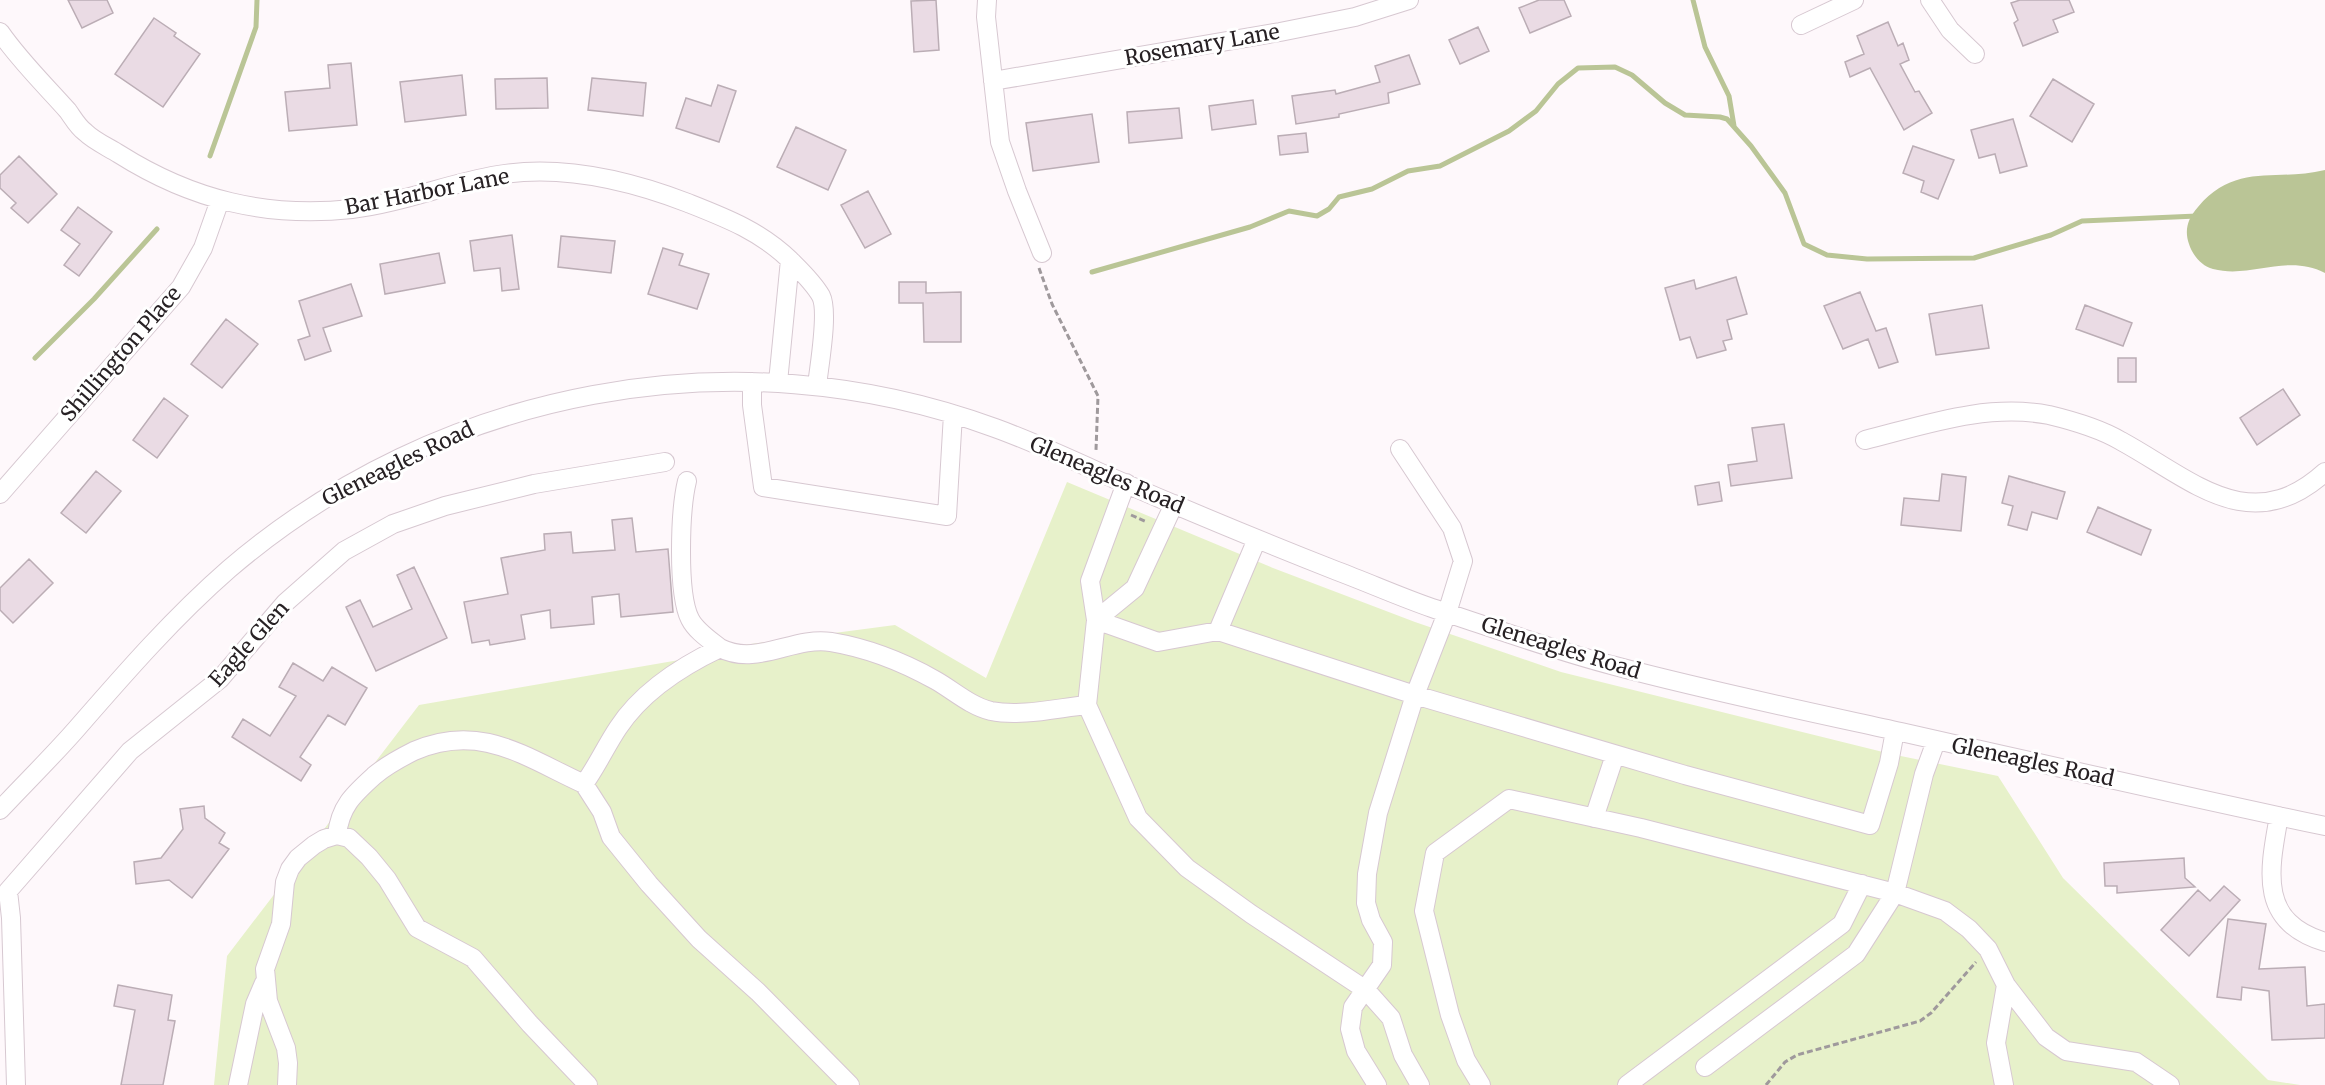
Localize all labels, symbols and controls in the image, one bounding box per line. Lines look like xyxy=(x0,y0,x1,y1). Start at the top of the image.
street label: Rosemary Lane xyxy=(1122,18,1282,71)
street label: Bar Harbor Lane xyxy=(342,162,511,221)
street label: Shillington Place xyxy=(54,280,187,427)
street label: Gleneagles Road xyxy=(318,415,478,512)
street label: Gleneagles Road xyxy=(1026,430,1189,519)
street label: Eagle Glen xyxy=(203,595,294,692)
street label: Gleneagles Road xyxy=(1478,610,1644,685)
street label: Gleneagles Road xyxy=(1950,731,2117,792)

